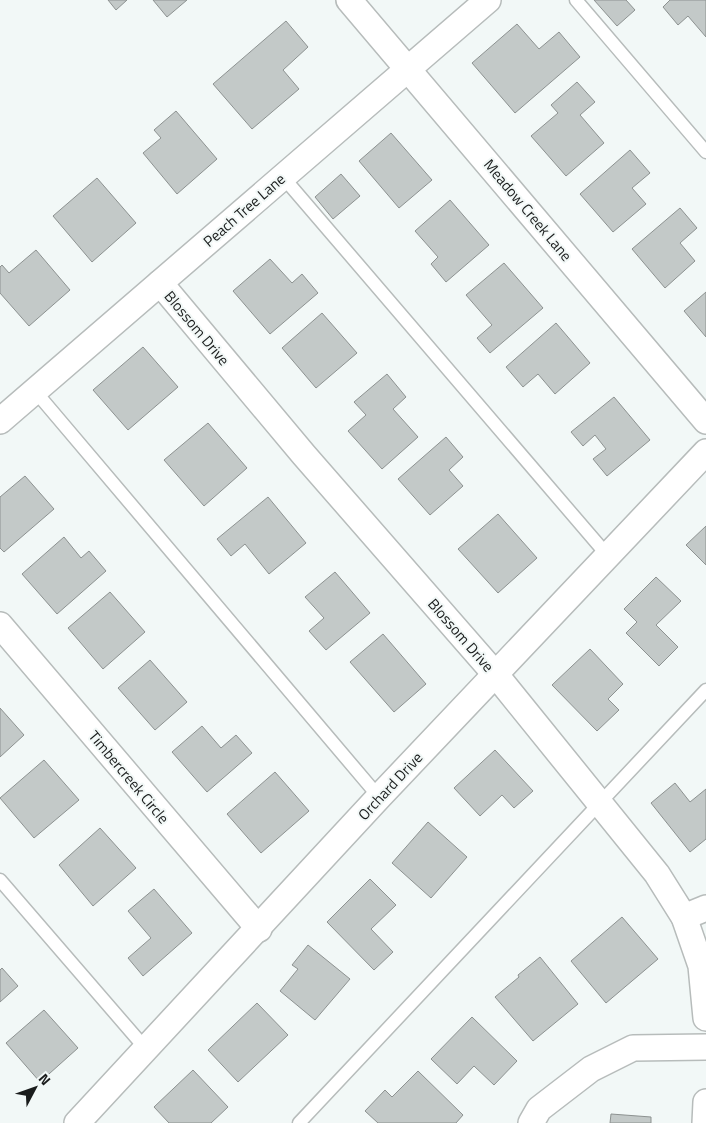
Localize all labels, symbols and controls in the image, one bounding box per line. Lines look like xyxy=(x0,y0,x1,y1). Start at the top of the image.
street label: Meadow Creek Lane xyxy=(478,154,578,266)
street label: Peach Tree Lane xyxy=(198,168,290,252)
street label: Blossom Drive xyxy=(159,286,235,370)
street label: Blossom Drive xyxy=(422,593,500,677)
street label: Timbercreek Circle xyxy=(83,725,175,829)
street label: Orchard Drive xyxy=(352,747,428,825)
north arrow xyxy=(10,1063,60,1113)
text: N xyxy=(34,1069,56,1090)

